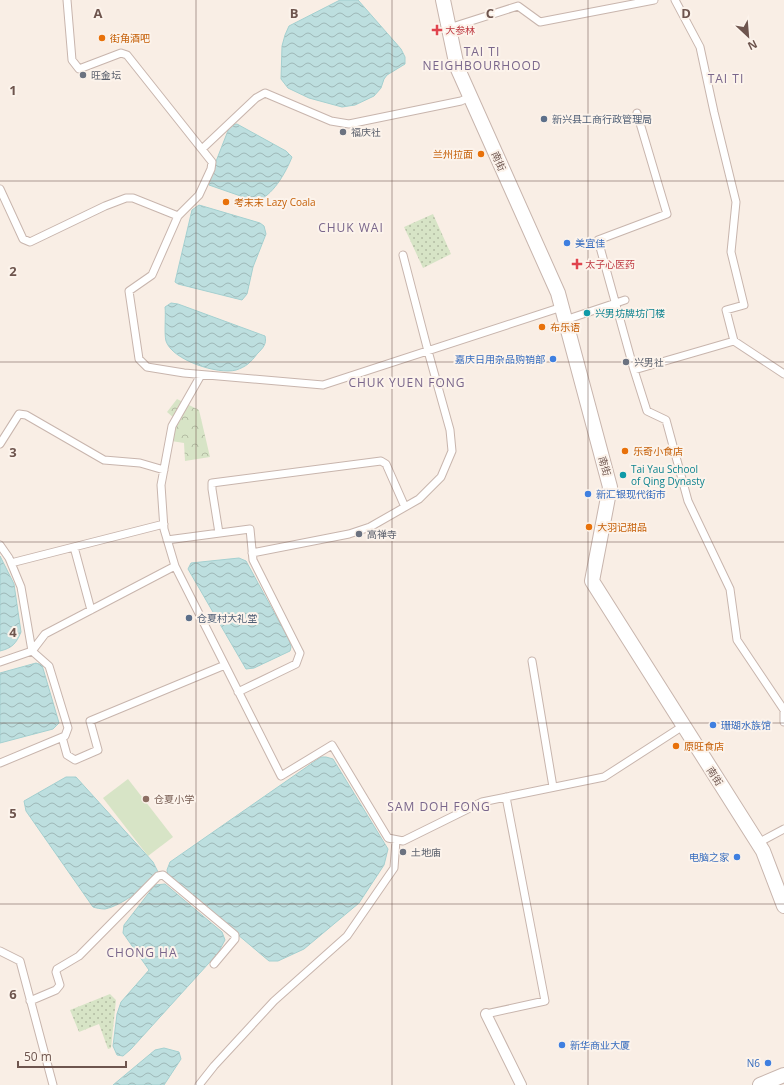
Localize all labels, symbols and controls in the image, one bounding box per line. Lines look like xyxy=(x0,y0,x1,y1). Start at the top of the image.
text: A xyxy=(94,4,103,22)
text: B xyxy=(290,4,299,22)
text: C xyxy=(486,4,494,22)
text: D xyxy=(681,4,691,22)
north arrow xyxy=(728,16,768,56)
place label: 大参林 xyxy=(445,23,475,37)
marker: 大参林 xyxy=(432,25,442,35)
place label: 街角酒吧 xyxy=(109,31,150,45)
marker: 街角酒吧 xyxy=(97,33,107,43)
text: N xyxy=(745,37,760,54)
district label: TAI TI NEIGHBOURHOOD xyxy=(422,43,542,74)
place label: 旺金坛 xyxy=(91,68,121,82)
marker: 旺金坛 xyxy=(78,70,88,80)
district label: TAI TI xyxy=(708,70,744,87)
text: 1 xyxy=(9,81,17,99)
place label: 新兴县工商行政管理局 xyxy=(552,112,652,126)
marker: 新兴县工商行政管理局 xyxy=(539,114,549,124)
place label: 福庆社 xyxy=(351,125,381,139)
marker: 福庆社 xyxy=(338,127,348,137)
place label: 兰州拉面 xyxy=(433,147,473,161)
marker: 兰州拉面 xyxy=(476,149,486,159)
street label: 南街 xyxy=(489,149,509,173)
place label: 考末末 Lazy Coala xyxy=(234,195,316,209)
marker: 考末末 Lazy Coala xyxy=(221,197,231,207)
district label: CHUK WAI xyxy=(318,219,384,236)
place label: 美宜佳 xyxy=(575,236,605,250)
marker: 美宜佳 xyxy=(562,238,572,248)
place label: 太子心医药 xyxy=(585,257,635,271)
marker: 太子心医药 xyxy=(572,259,582,269)
text: 2 xyxy=(9,262,17,280)
place label: 兴男坊牌坊门楼 xyxy=(595,306,665,320)
marker: 兴男坊牌坊门楼 xyxy=(582,308,592,318)
place label: 布乐语 xyxy=(550,320,580,334)
marker: 布乐语 xyxy=(537,322,547,332)
place label: 嘉庆日用杂品购销部 xyxy=(455,352,545,366)
marker: 嘉庆日用杂品购销部 xyxy=(548,354,558,364)
place label: 兴男社 xyxy=(634,355,664,369)
marker: 兴男社 xyxy=(621,357,631,367)
district label: CHUK YUEN FONG xyxy=(348,374,466,391)
text: 3 xyxy=(9,443,17,461)
place label: 乐奇小食店 xyxy=(633,444,683,458)
marker: 乐奇小食店 xyxy=(620,446,630,456)
street label: 南街 xyxy=(596,455,614,477)
place label: Tai Yau School of Qing Dynasty xyxy=(631,462,706,488)
marker: Tai Yau School of Qing Dynasty xyxy=(618,470,628,480)
place label: 新汇银现代街市 xyxy=(596,487,666,501)
marker: 新汇银现代街市 xyxy=(583,489,593,499)
place label: 大羽记甜品 xyxy=(597,520,647,534)
marker: 大羽记甜品 xyxy=(584,522,594,532)
place label: 高禅寺 xyxy=(367,527,397,541)
marker: 高禅寺 xyxy=(354,529,364,539)
place label: 仓夏村大礼堂 xyxy=(197,611,257,625)
marker: 仓夏村大礼堂 xyxy=(184,613,194,623)
text: 4 xyxy=(9,623,17,641)
place label: 珊瑚水族馆 xyxy=(721,718,771,732)
marker: 珊瑚水族馆 xyxy=(708,720,718,730)
place label: 原旺食店 xyxy=(684,739,724,753)
marker: 原旺食店 xyxy=(671,741,681,751)
street label: 南街 xyxy=(704,764,726,788)
place label: 仓夏小学 xyxy=(154,792,194,806)
marker: 仓夏小学 xyxy=(141,794,151,804)
district label: SAM DOH FONG xyxy=(387,798,491,815)
text: 5 xyxy=(9,804,17,822)
place label: 土地庙 xyxy=(411,845,441,859)
marker: 土地庙 xyxy=(398,847,408,857)
place label: 电脑之家 xyxy=(689,850,730,864)
marker: 电脑之家 xyxy=(732,852,742,862)
district label: CHONG HA xyxy=(106,944,178,961)
text: 6 xyxy=(9,985,17,1003)
place label: 新华商业大厦 xyxy=(570,1038,630,1052)
marker: 新华商业大厦 xyxy=(557,1040,567,1050)
scale bar xyxy=(18,1043,126,1069)
text: 50 m xyxy=(24,1048,52,1065)
place label: N6 xyxy=(747,1056,760,1070)
marker: N6 xyxy=(763,1058,773,1068)

